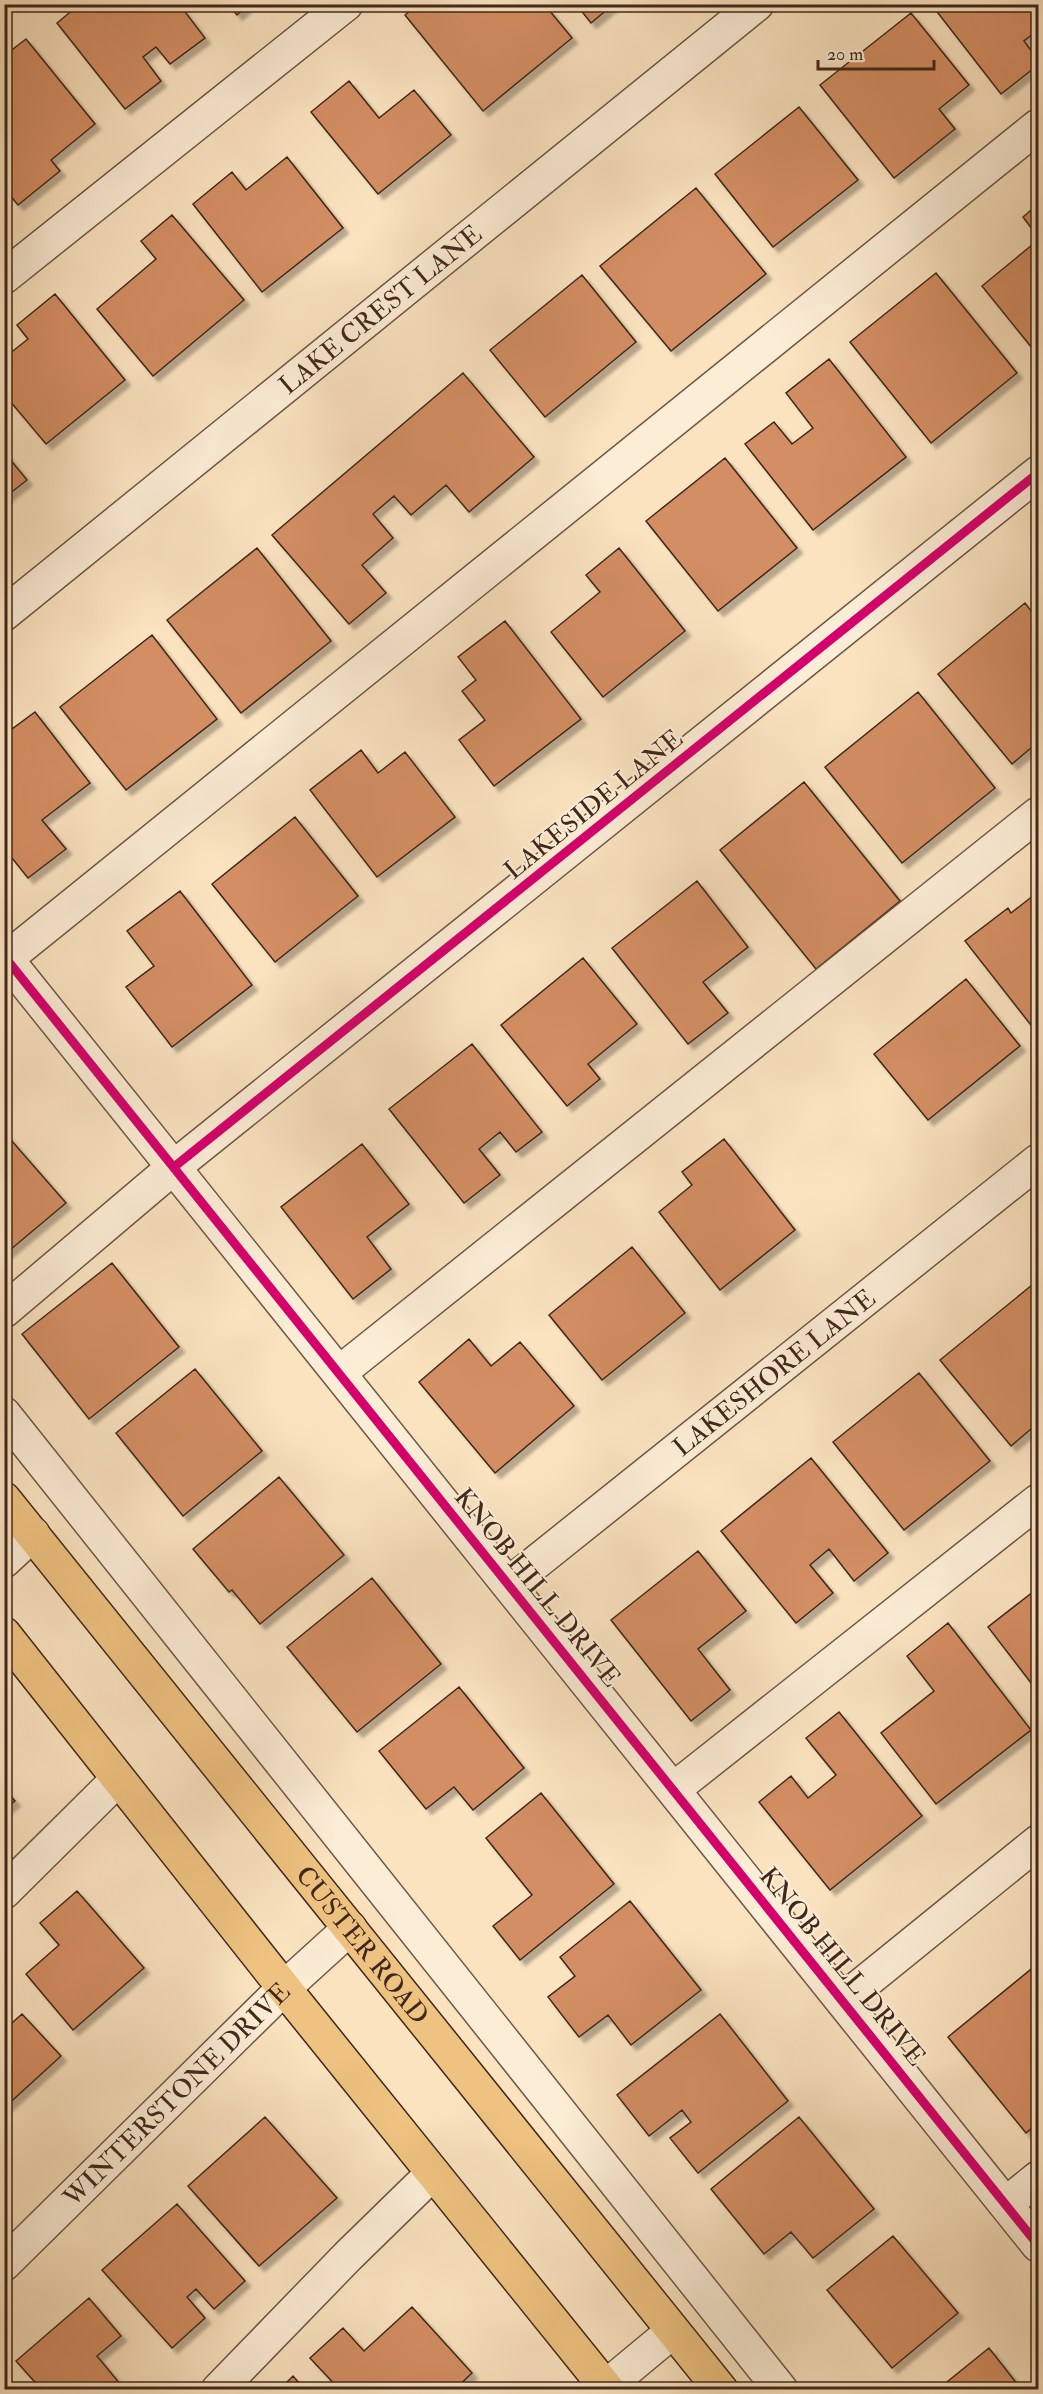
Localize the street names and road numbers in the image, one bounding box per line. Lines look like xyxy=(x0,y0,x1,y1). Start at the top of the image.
street label: LAKE CREST LANE xyxy=(273,218,489,402)
street label: LAKESIDE LANE xyxy=(498,723,689,887)
street label: LAKESHORE LANE xyxy=(667,1283,882,1464)
street label: KNOB HILL DRIVE xyxy=(447,1482,627,1693)
street label: CUSTER ROAD xyxy=(289,1860,435,2031)
street label: KNOB HILL DRIVE xyxy=(752,1861,932,2072)
street label: WINTERSTONE DRIVE xyxy=(56,1976,297,2214)

